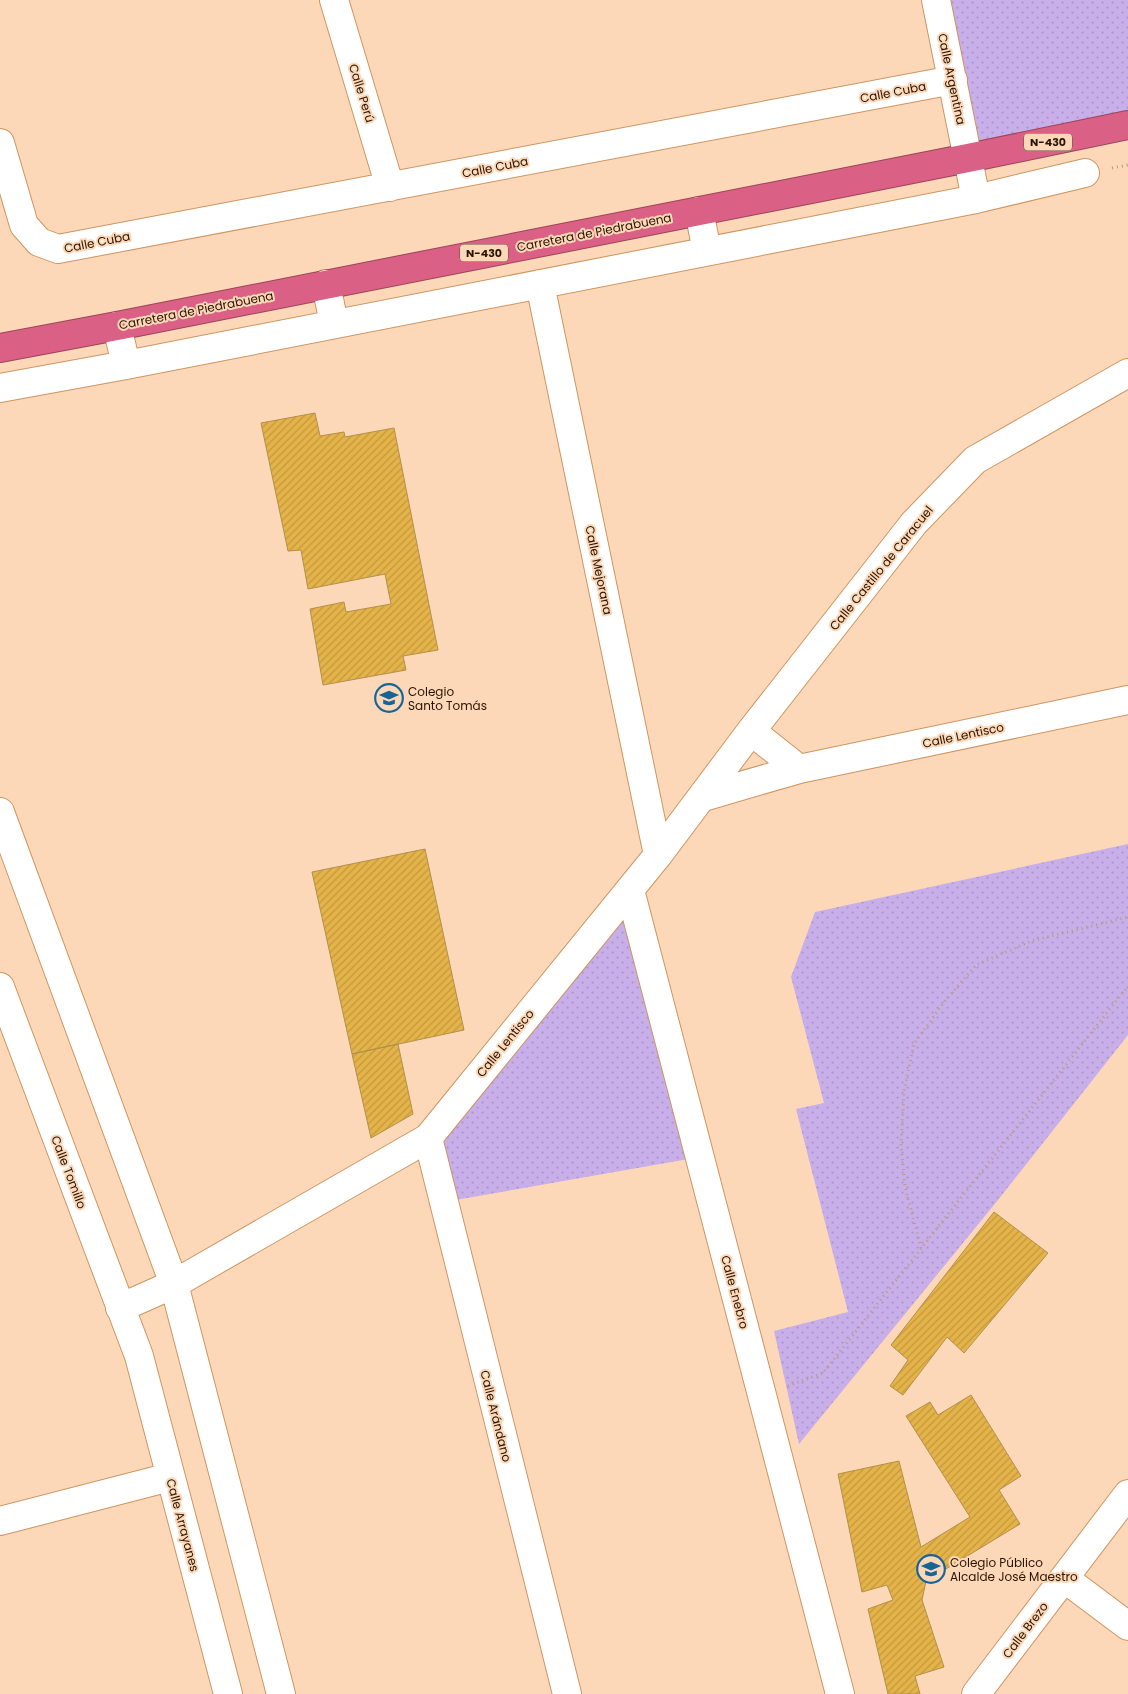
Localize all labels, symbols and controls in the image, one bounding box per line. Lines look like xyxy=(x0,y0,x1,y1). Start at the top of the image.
street label: Calle Argentina xyxy=(934,32,970,126)
street label: Calle Perú xyxy=(345,62,379,124)
street label: Calle Cuba xyxy=(858,77,928,107)
road number: N-430 xyxy=(1024,134,1072,150)
street label: Calle Cuba xyxy=(460,152,530,182)
street label: Carretera de Piedrabuena xyxy=(515,209,673,255)
street label: Calle Cuba xyxy=(62,227,132,257)
road number: N-430 xyxy=(460,244,508,262)
street label: Carretera de Piedrabuena xyxy=(117,287,275,333)
street label: Calle Castillo de Caracuel xyxy=(825,502,937,634)
street label: Calle Mejorana xyxy=(581,524,617,616)
school or university icon: Colegio Santo Tomás xyxy=(374,683,404,713)
place label: Colegio Santo Tomás xyxy=(408,683,487,714)
street label: Calle Lentisco xyxy=(921,718,1006,752)
street label: Calle Lentisco xyxy=(472,1005,538,1081)
street label: Calle Tomillo xyxy=(47,1133,91,1211)
street label: Calle Enebro xyxy=(717,1253,753,1331)
street label: Calle Arándano xyxy=(476,1368,516,1464)
street label: Calle Arrayanes xyxy=(162,1477,204,1573)
school or university icon: Colegio Público Alcalde José Maestro xyxy=(916,1554,946,1584)
place label: Colegio Público Alcalde José Maestro xyxy=(950,1554,1078,1585)
street label: Calle Brezo xyxy=(998,1598,1052,1662)

